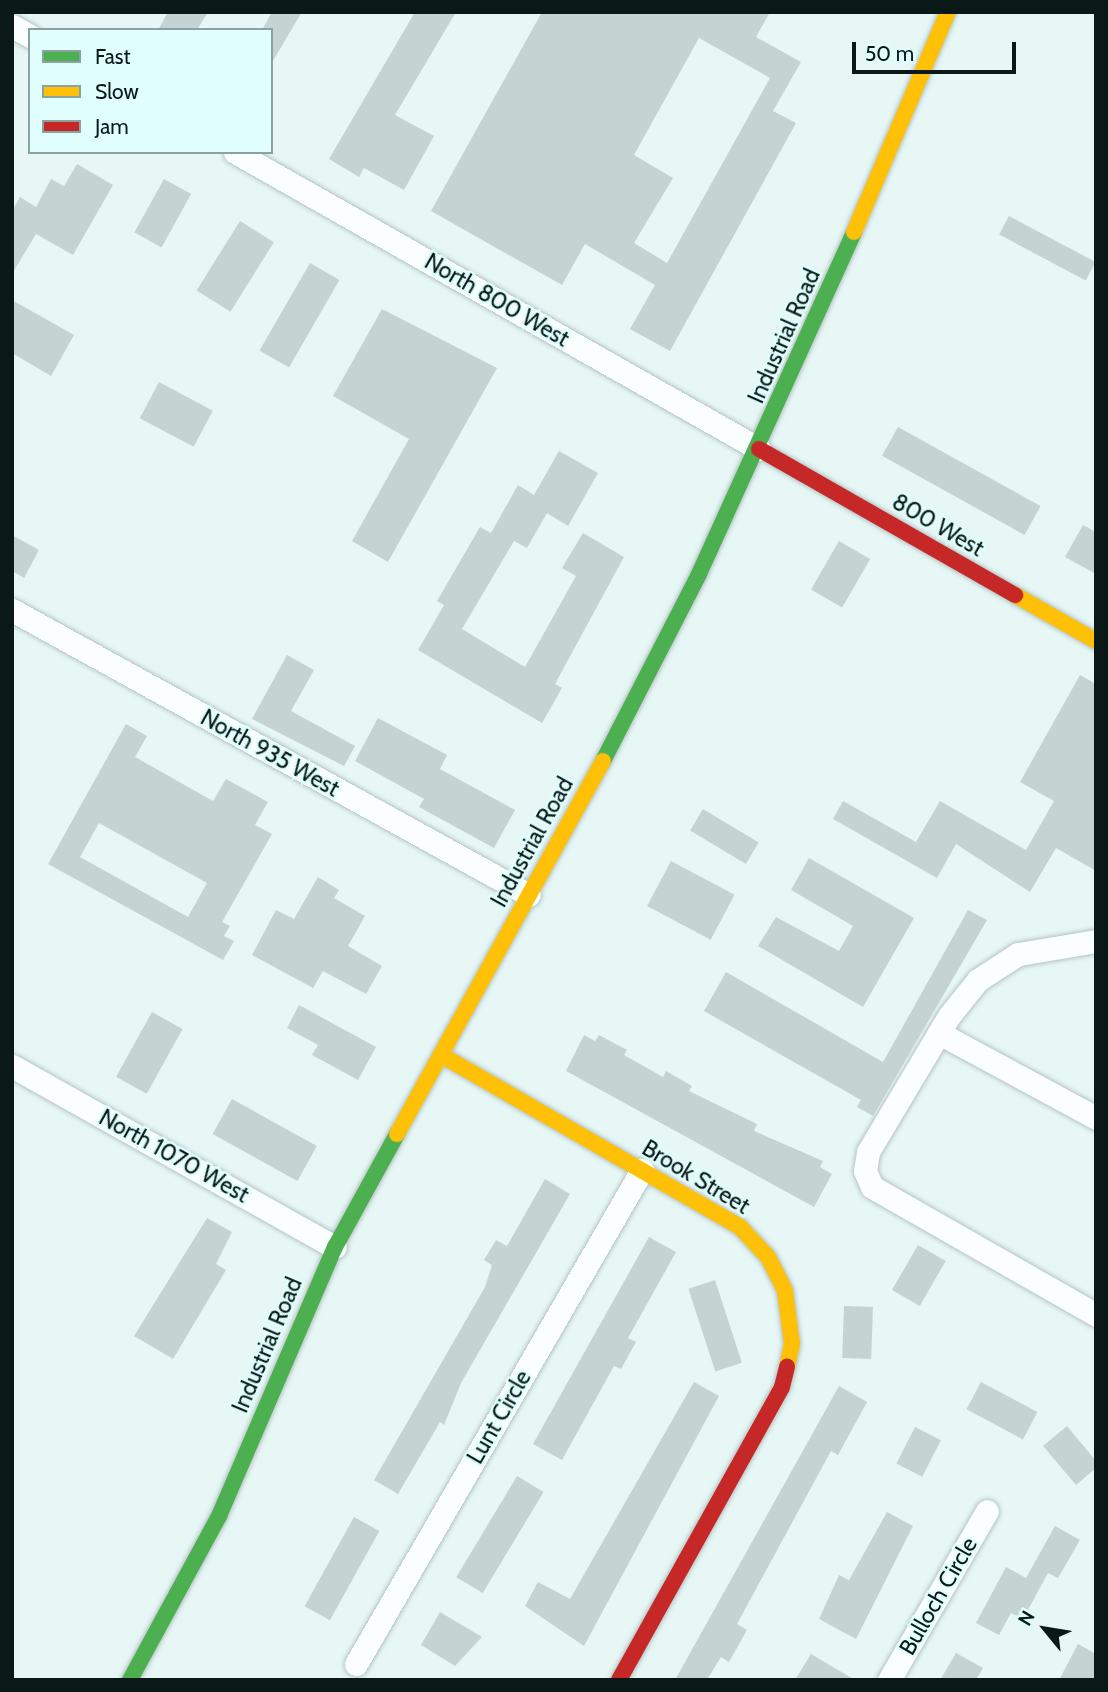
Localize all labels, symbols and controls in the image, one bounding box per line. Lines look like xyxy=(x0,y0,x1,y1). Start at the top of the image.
legend xyxy=(28,28,273,154)
scale bar xyxy=(856,28,1020,72)
text: 50 m xyxy=(865,41,914,66)
text: Fast xyxy=(95,44,131,69)
text: Slow xyxy=(95,79,139,104)
text: Jam xyxy=(95,114,129,139)
street label: North 800 West xyxy=(420,247,574,353)
street label: Industrial Road xyxy=(742,264,826,408)
street label: 800 West xyxy=(887,488,989,562)
street label: North 935 West xyxy=(196,704,344,802)
street label: Industrial Road xyxy=(485,772,579,912)
street label: North 1070 West xyxy=(94,1103,254,1209)
street label: Brook Street xyxy=(637,1134,755,1220)
street label: Industrial Road xyxy=(226,1273,308,1417)
street label: Lunt Circle xyxy=(461,1365,537,1469)
street label: Bulloch Circle xyxy=(893,1532,983,1660)
north arrow xyxy=(1010,1594,1080,1664)
text: N xyxy=(1013,1607,1040,1630)

